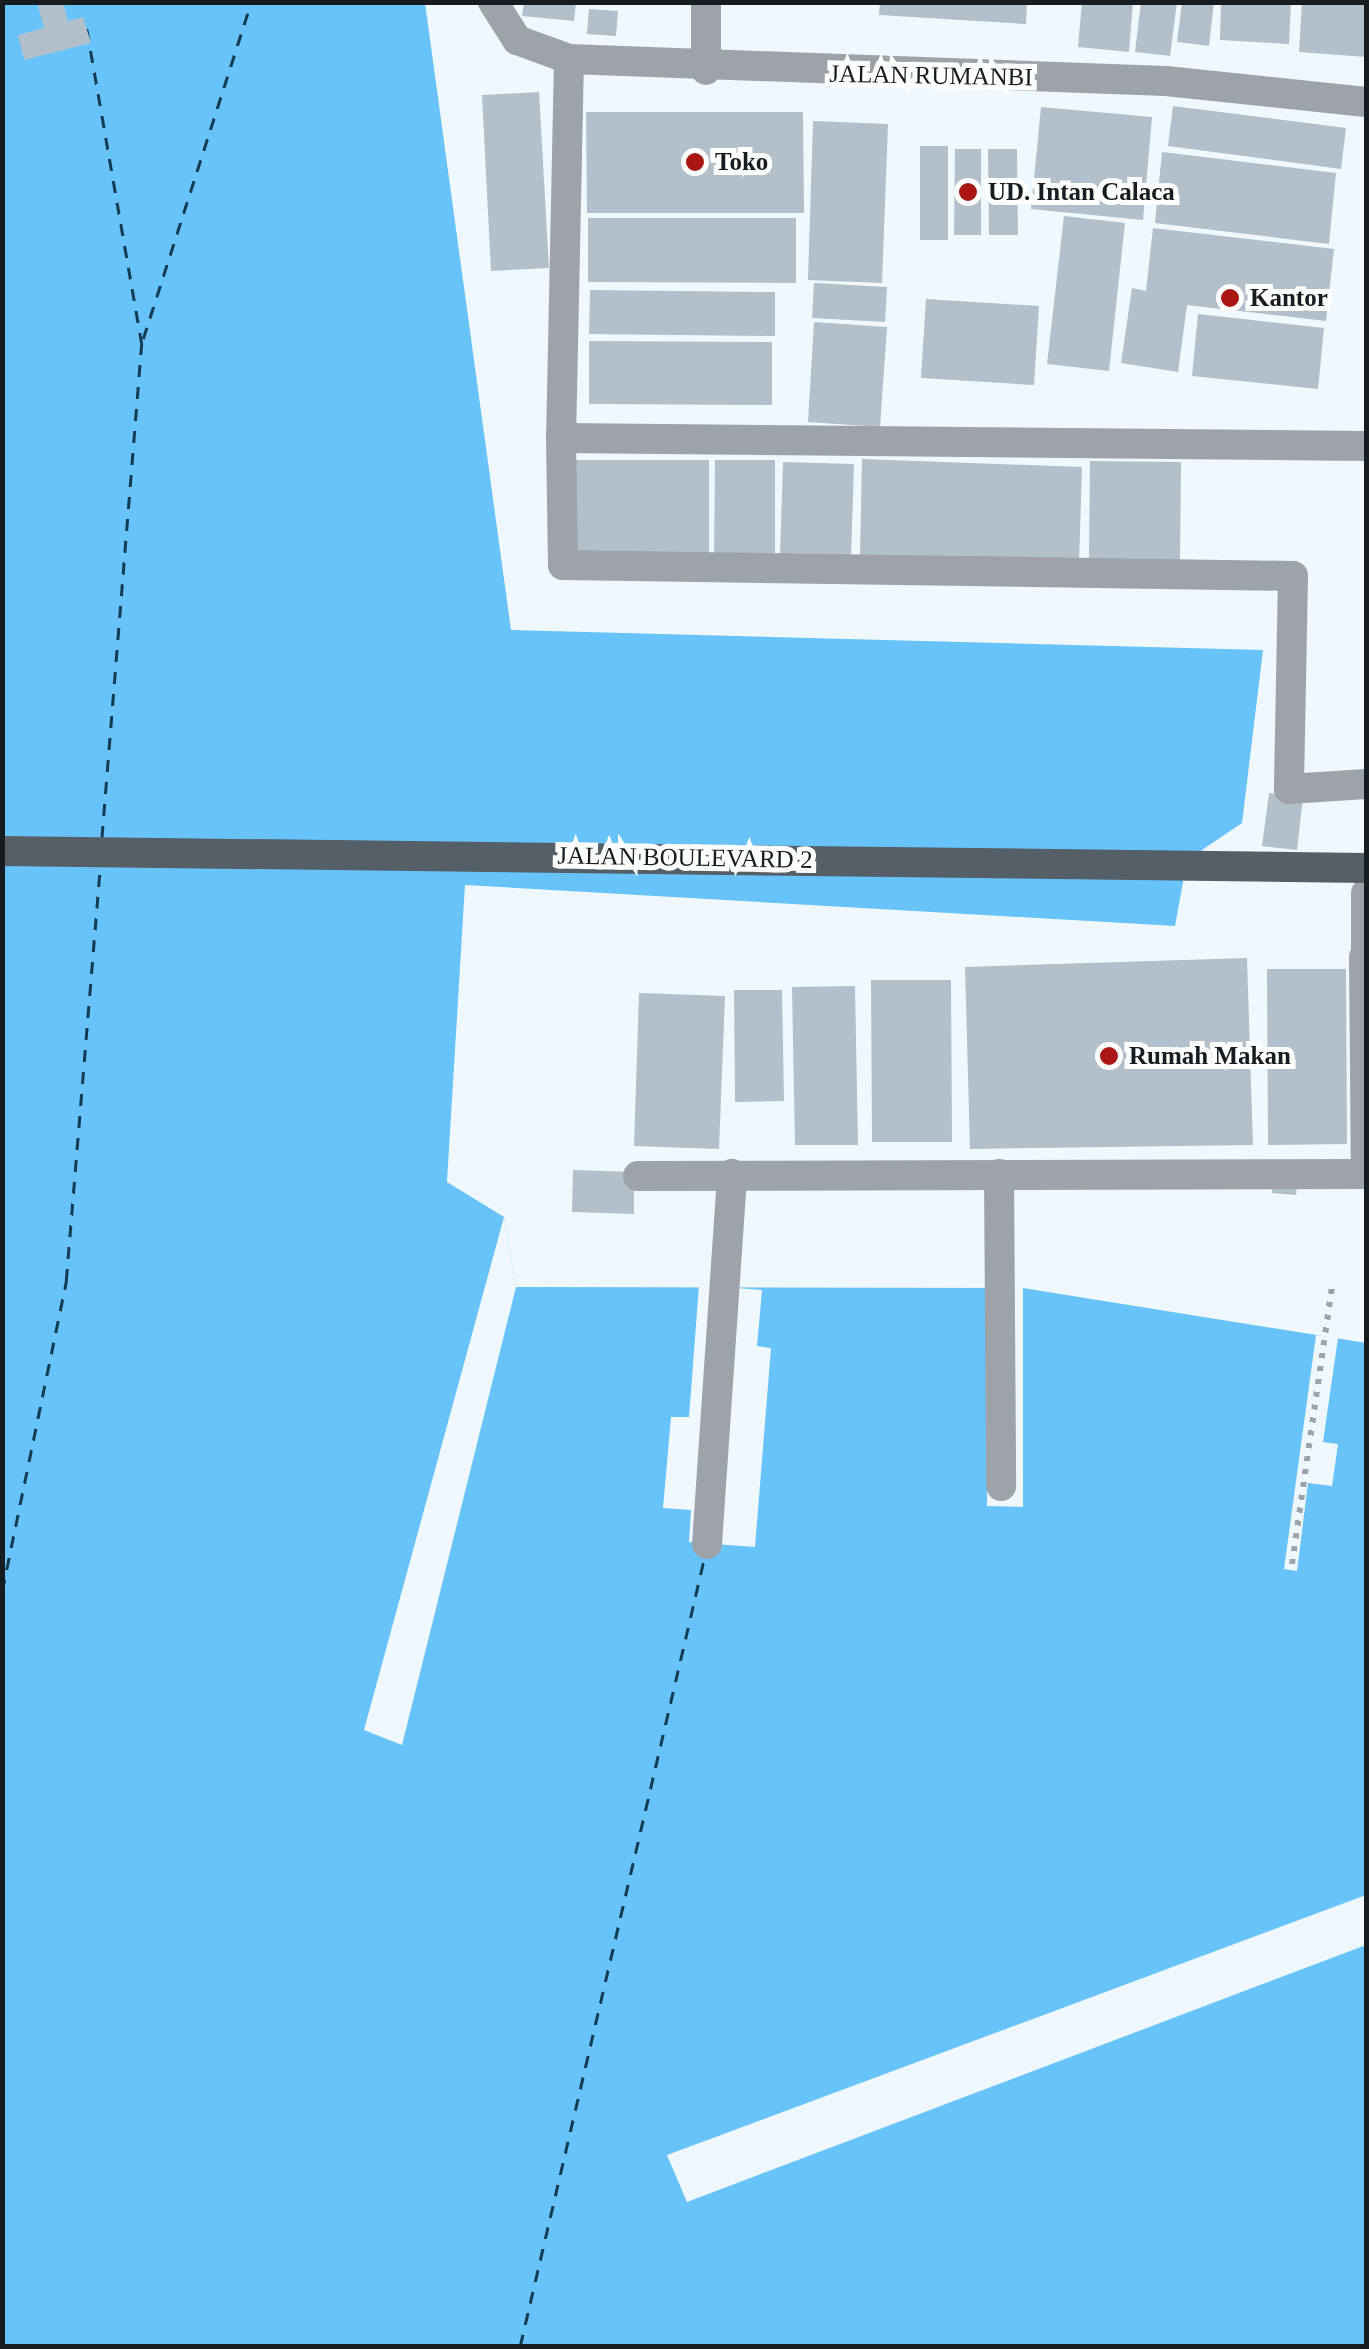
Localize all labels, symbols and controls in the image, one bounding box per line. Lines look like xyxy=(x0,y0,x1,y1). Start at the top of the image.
street label: JALAN RUMANBI xyxy=(829,59,1033,93)
place label: Toko xyxy=(715,147,768,177)
marker: Toko xyxy=(684,151,706,173)
place label: UD. Intan Calaca xyxy=(988,177,1175,207)
marker: UD. Intan Calaca xyxy=(957,181,979,203)
place label: Kantor xyxy=(1250,283,1328,313)
marker: Kantor xyxy=(1219,287,1241,309)
street label: JALAN BOULEVARD 2 xyxy=(557,841,813,875)
place label: Rumah Makan xyxy=(1129,1041,1291,1071)
marker: Rumah Makan xyxy=(1098,1045,1120,1067)

